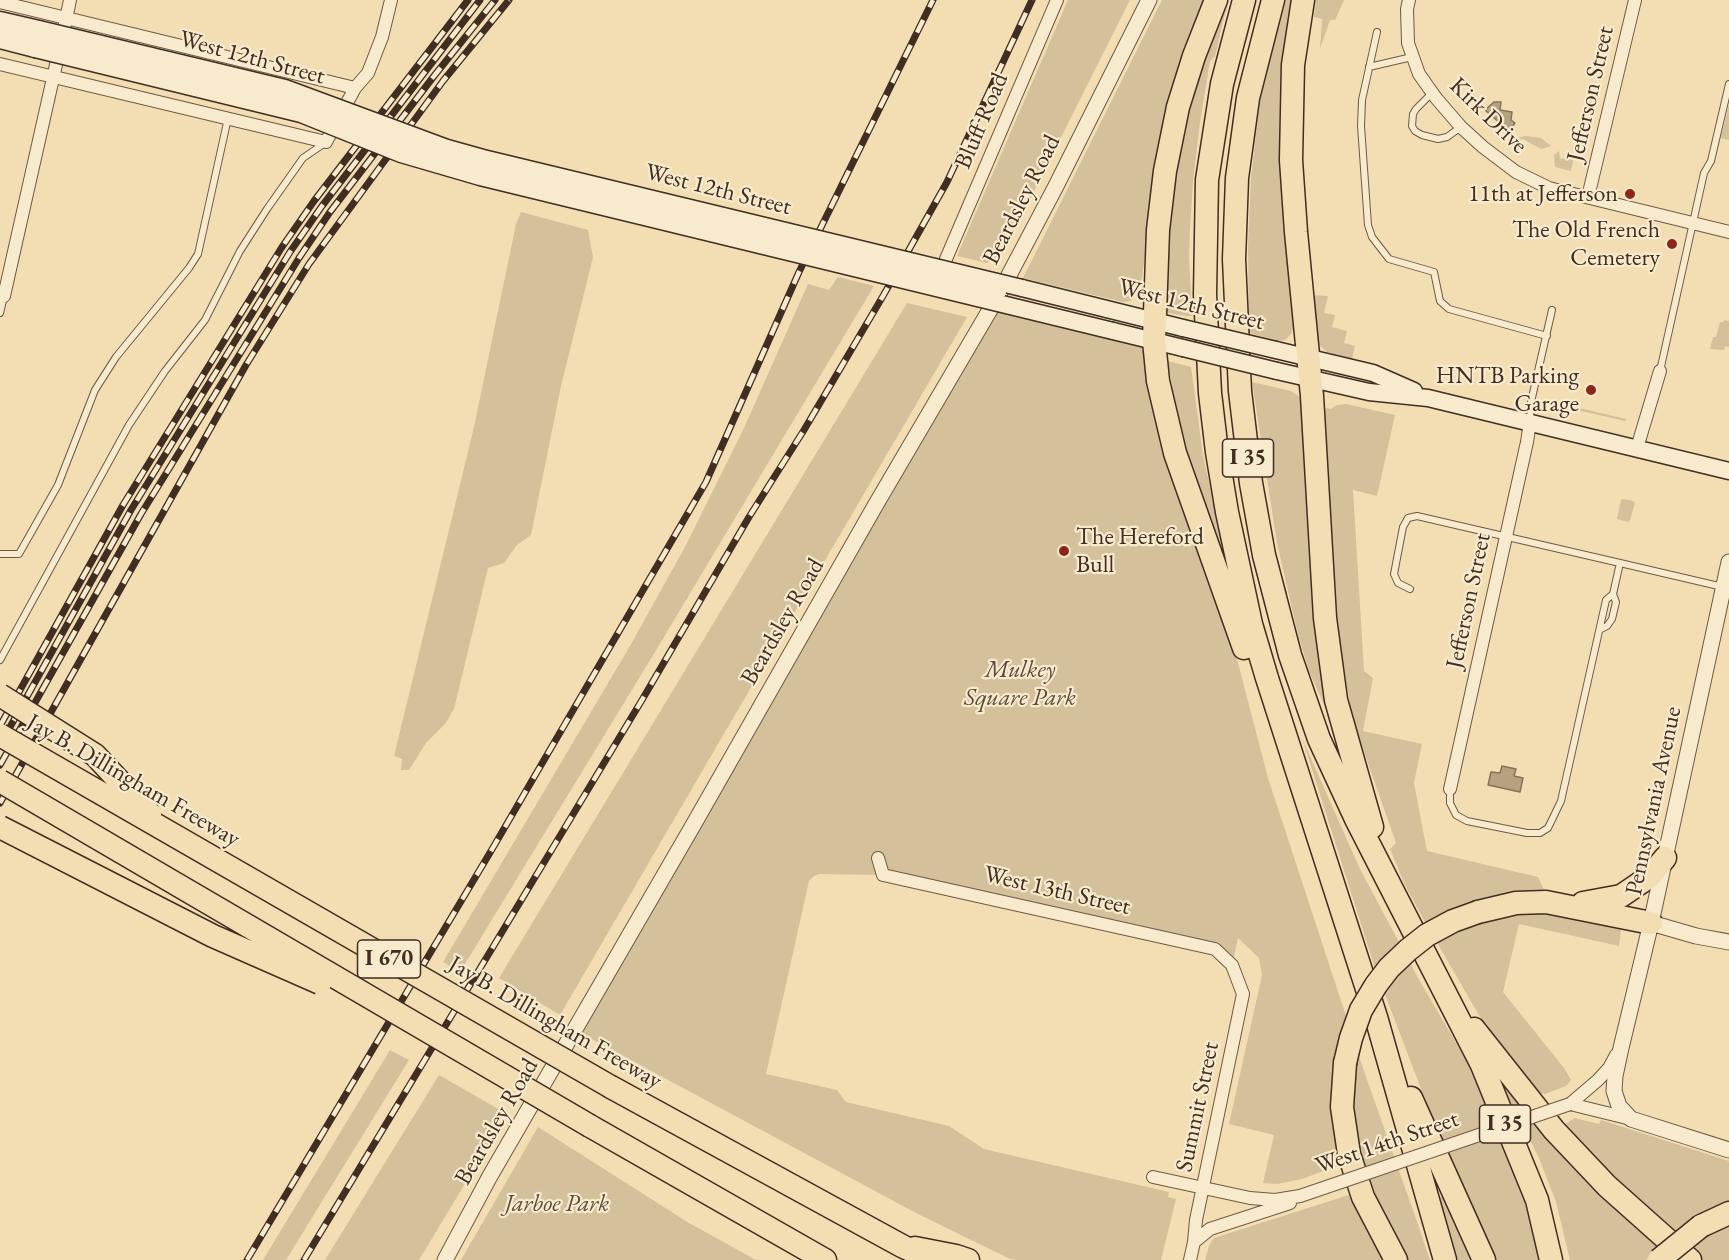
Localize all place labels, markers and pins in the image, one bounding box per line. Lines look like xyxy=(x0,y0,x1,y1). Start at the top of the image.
place label: 11th at Jefferson xyxy=(1468,180,1618,208)
marker: 11th at Jefferson xyxy=(1623,187,1637,201)
place label: The Old French Cemetery xyxy=(1512,216,1660,272)
marker: The Old French Cemetery xyxy=(1665,237,1679,251)
place label: HNTB Parking Garage xyxy=(1436,362,1579,418)
marker: HNTB Parking Garage xyxy=(1584,383,1598,397)
place label: The Hereford Bull xyxy=(1076,523,1204,579)
marker: The Hereford Bull xyxy=(1057,544,1071,558)

